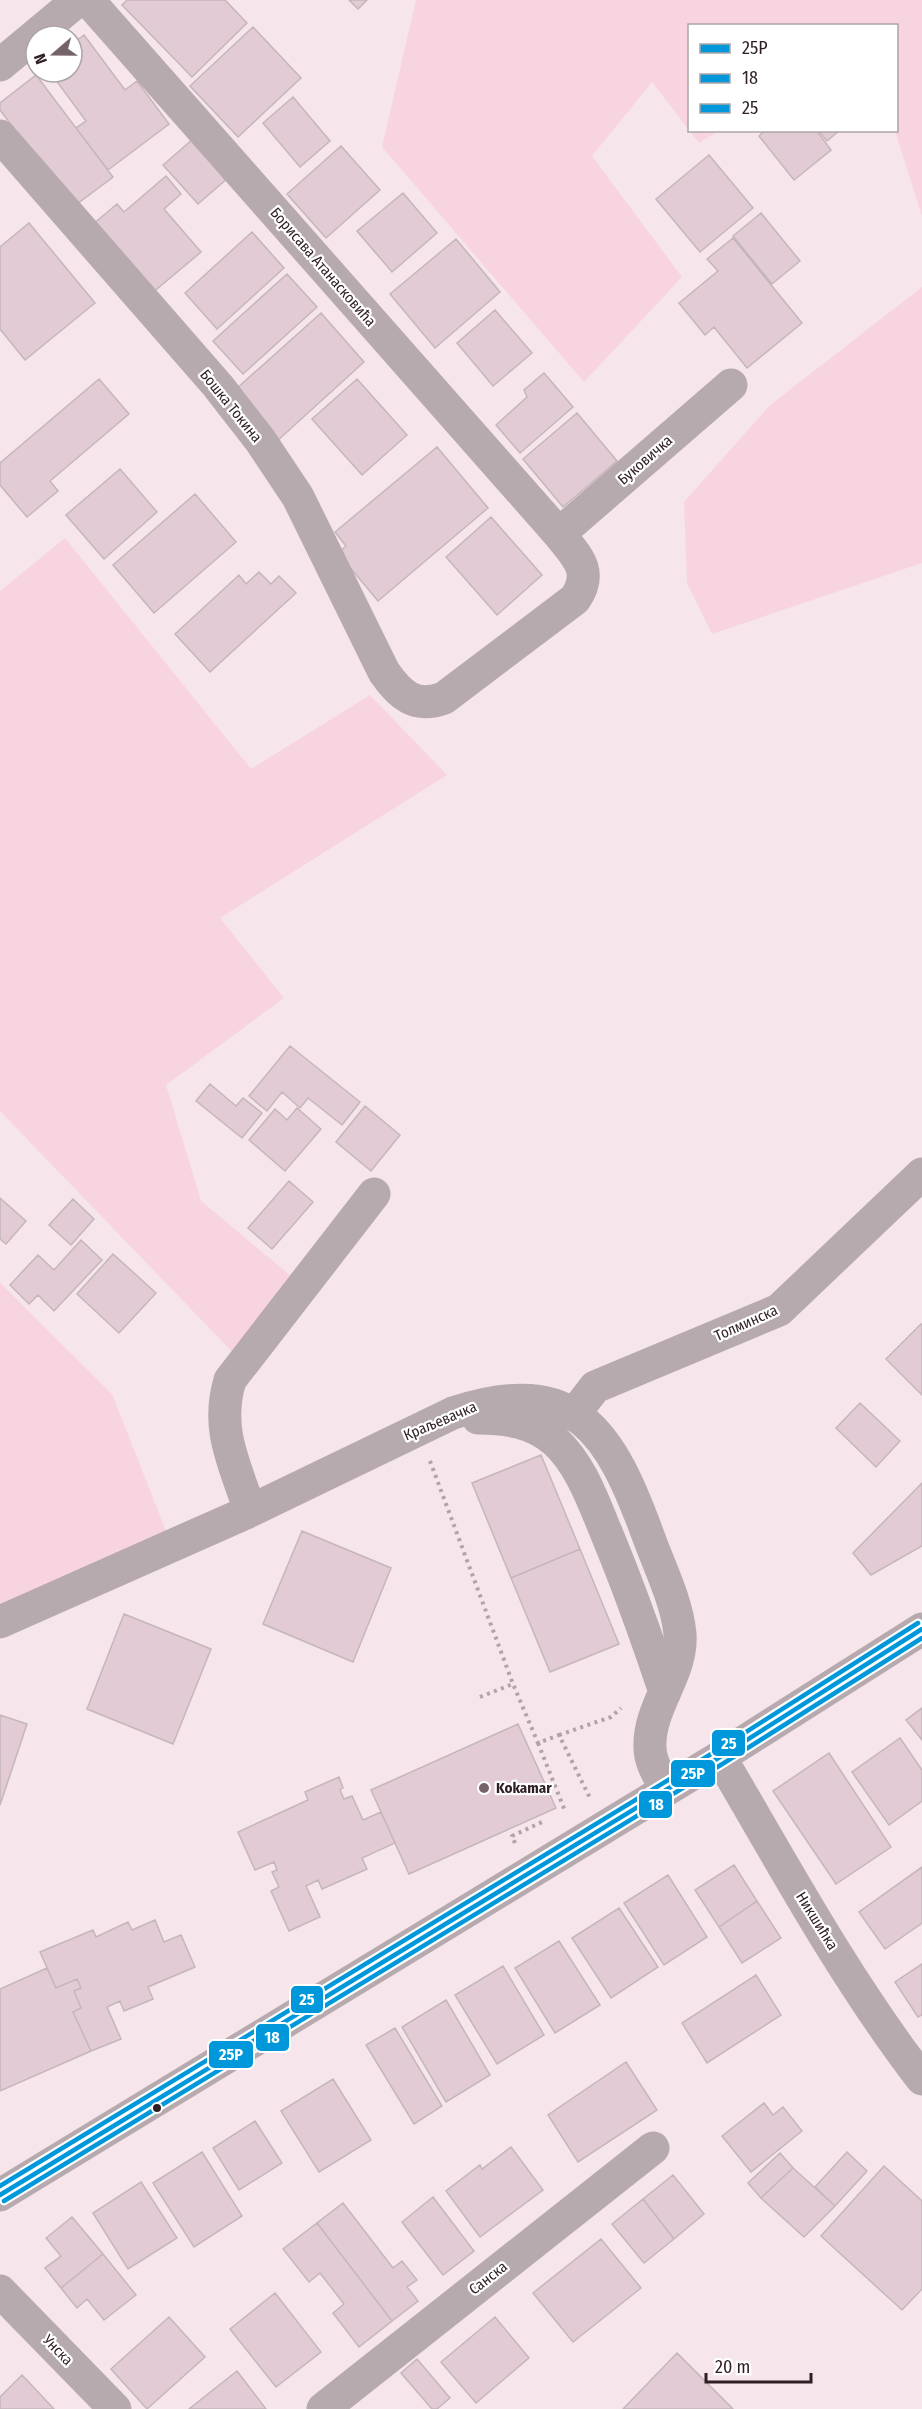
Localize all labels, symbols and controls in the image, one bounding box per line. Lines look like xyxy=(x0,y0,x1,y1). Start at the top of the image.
north arrow xyxy=(24,24,84,84)
legend xyxy=(688,24,898,132)
text: 25P xyxy=(742,37,768,59)
text: N xyxy=(30,51,51,67)
text: 18 xyxy=(742,67,758,89)
text: 25 xyxy=(742,97,758,119)
street label: Борисава Атанасковића xyxy=(266,204,380,330)
street label: Бошка Токина xyxy=(196,366,266,446)
street label: Буковичка xyxy=(614,431,676,489)
street label: Толминска xyxy=(712,1301,780,1345)
street label: Краљевачка xyxy=(401,1398,479,1444)
line badge: 25 xyxy=(711,1729,746,1757)
text: 25 xyxy=(720,1734,737,1753)
line badge: 25P xyxy=(670,1759,716,1788)
text: 25P xyxy=(680,1764,705,1783)
place label: Kokamar xyxy=(496,1779,552,1797)
marker: Kokamar xyxy=(477,1781,491,1795)
line badge: 18 xyxy=(638,1790,673,1819)
text: 18 xyxy=(648,1795,664,1814)
street label: Никшићка xyxy=(792,1889,842,1953)
line badge: 25 xyxy=(290,1985,324,2014)
text: 25 xyxy=(298,1990,315,2009)
line badge: 18 xyxy=(255,2023,290,2052)
text: 18 xyxy=(264,2028,280,2047)
line badge: 25P xyxy=(208,2040,254,2069)
text: 25P xyxy=(218,2045,243,2064)
unlabelled marker xyxy=(151,2102,163,2114)
street label: Санска xyxy=(465,2258,511,2298)
street label: Унска xyxy=(39,2330,77,2369)
scale bar xyxy=(706,2346,811,2384)
text: 20 m xyxy=(715,2356,750,2378)

